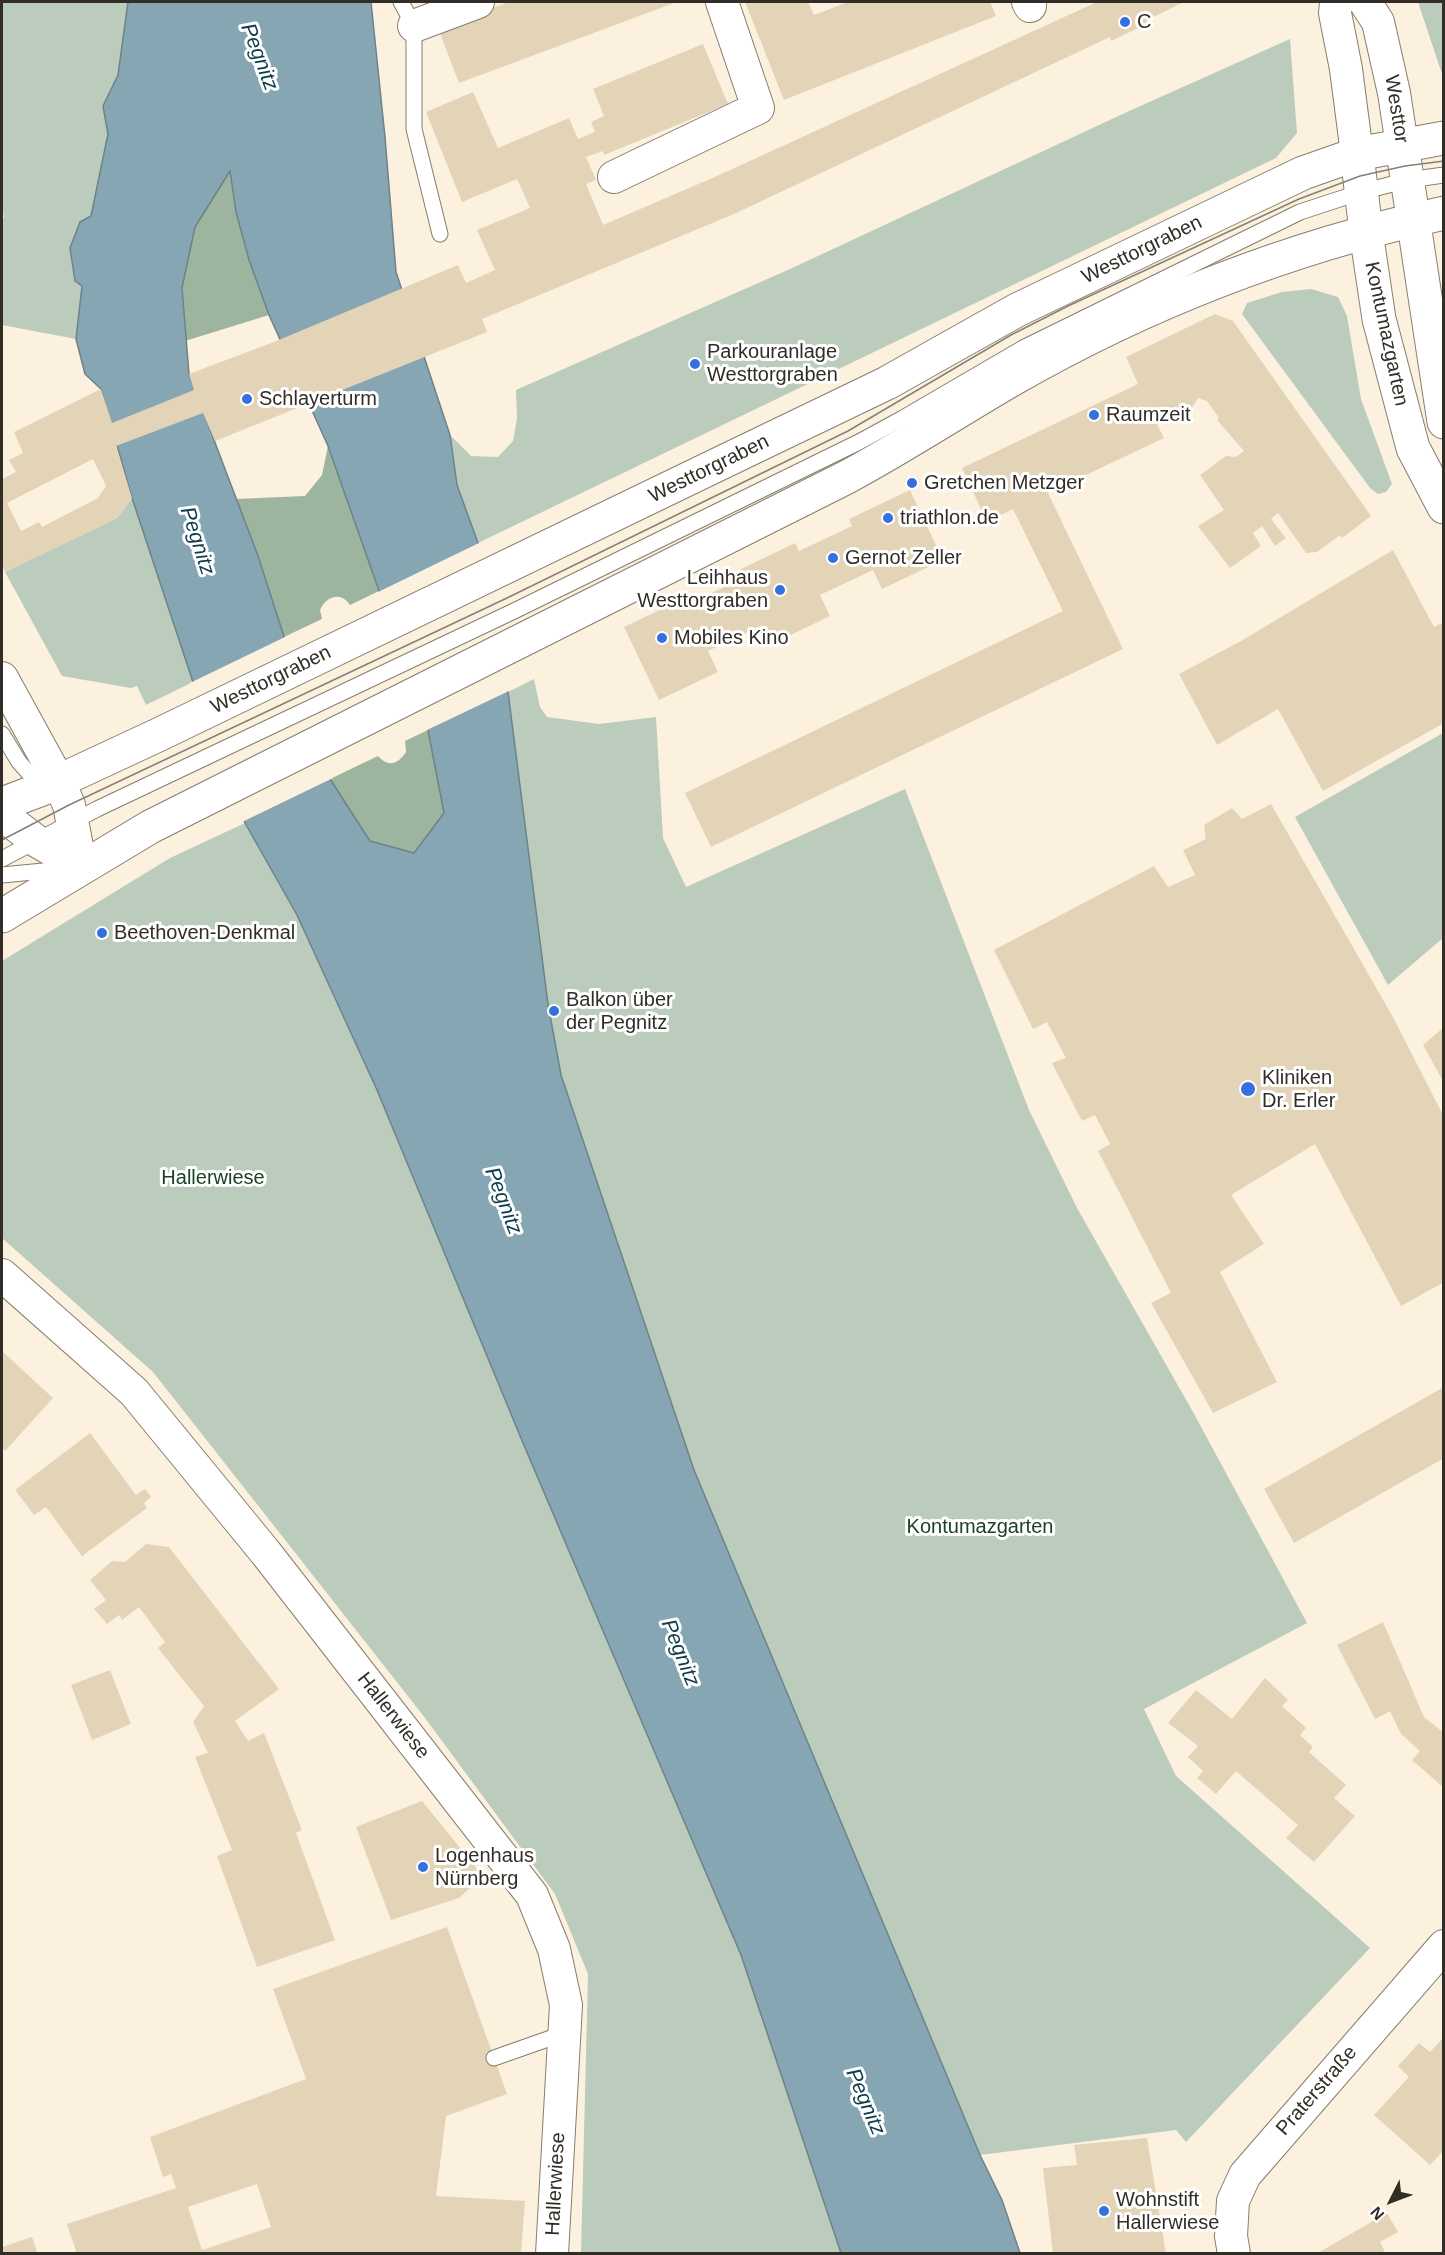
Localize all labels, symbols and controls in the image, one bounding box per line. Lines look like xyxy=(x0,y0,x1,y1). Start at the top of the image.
place label: C xyxy=(1137,10,1151,34)
marker: C xyxy=(1118,15,1132,29)
water label: Pegnitz xyxy=(235,20,283,94)
street label: Westtor xyxy=(1379,73,1413,145)
street label: Westtorgraben xyxy=(1078,211,1206,289)
street label: Kontumazgarten xyxy=(1359,260,1413,408)
place label: Parkouranlage Westtorgraben xyxy=(707,340,838,387)
marker: Parkouranlage Westtorgraben xyxy=(688,357,702,371)
place label: Schlayerturm xyxy=(259,387,377,411)
marker: Schlayerturm xyxy=(240,392,254,406)
place label: Raumzeit xyxy=(1106,403,1190,427)
marker: Raumzeit xyxy=(1087,408,1101,422)
street label: Westtorgraben xyxy=(645,430,773,508)
place label: Gretchen Metzger xyxy=(924,471,1084,495)
marker: Gretchen Metzger xyxy=(905,476,919,490)
water label: Pegnitz xyxy=(174,504,220,578)
place label: triathlon.de xyxy=(900,506,999,530)
marker: triathlon.de xyxy=(881,511,895,525)
place label: Gernot Zeller xyxy=(845,546,962,570)
marker: Gernot Zeller xyxy=(826,551,840,565)
place label: Leihhaus Westtorgraben xyxy=(637,566,768,613)
marker: Leihhaus Westtorgraben xyxy=(773,583,787,597)
place label: Mobiles Kino xyxy=(674,626,789,650)
marker: Mobiles Kino xyxy=(655,631,669,645)
street label: Westtorgraben xyxy=(207,641,335,719)
place label: Beethoven-Denkmal xyxy=(114,921,295,945)
marker: Beethoven-Denkmal xyxy=(95,926,109,940)
place label: Balkon über der Pegnitz xyxy=(566,988,673,1035)
marker: Balkon über der Pegnitz xyxy=(547,1004,561,1018)
place label: Kliniken Dr. Erler xyxy=(1262,1066,1335,1113)
marker: Kliniken Dr. Erler xyxy=(1239,1080,1257,1098)
water label: Pegnitz xyxy=(479,1164,527,1238)
park label: Hallerwiese xyxy=(161,1166,265,1190)
park label: Kontumazgarten xyxy=(907,1515,1053,1539)
water label: Pegnitz xyxy=(655,1616,705,1690)
street label: Hallerwiese xyxy=(352,1668,434,1764)
place label: Logenhaus Nürnberg xyxy=(435,1844,534,1891)
marker: Logenhaus Nürnberg xyxy=(416,1860,430,1874)
street label: Praterstraße xyxy=(1271,2041,1363,2141)
water label: Pegnitz xyxy=(840,2065,890,2139)
street label: Hallerwiese xyxy=(541,2132,571,2236)
north arrow xyxy=(1361,2171,1421,2231)
place label: Wohnstift Hallerwiese xyxy=(1116,2188,1219,2235)
text: N xyxy=(1367,2203,1387,2223)
marker: Wohnstift Hallerwiese xyxy=(1097,2204,1111,2218)

